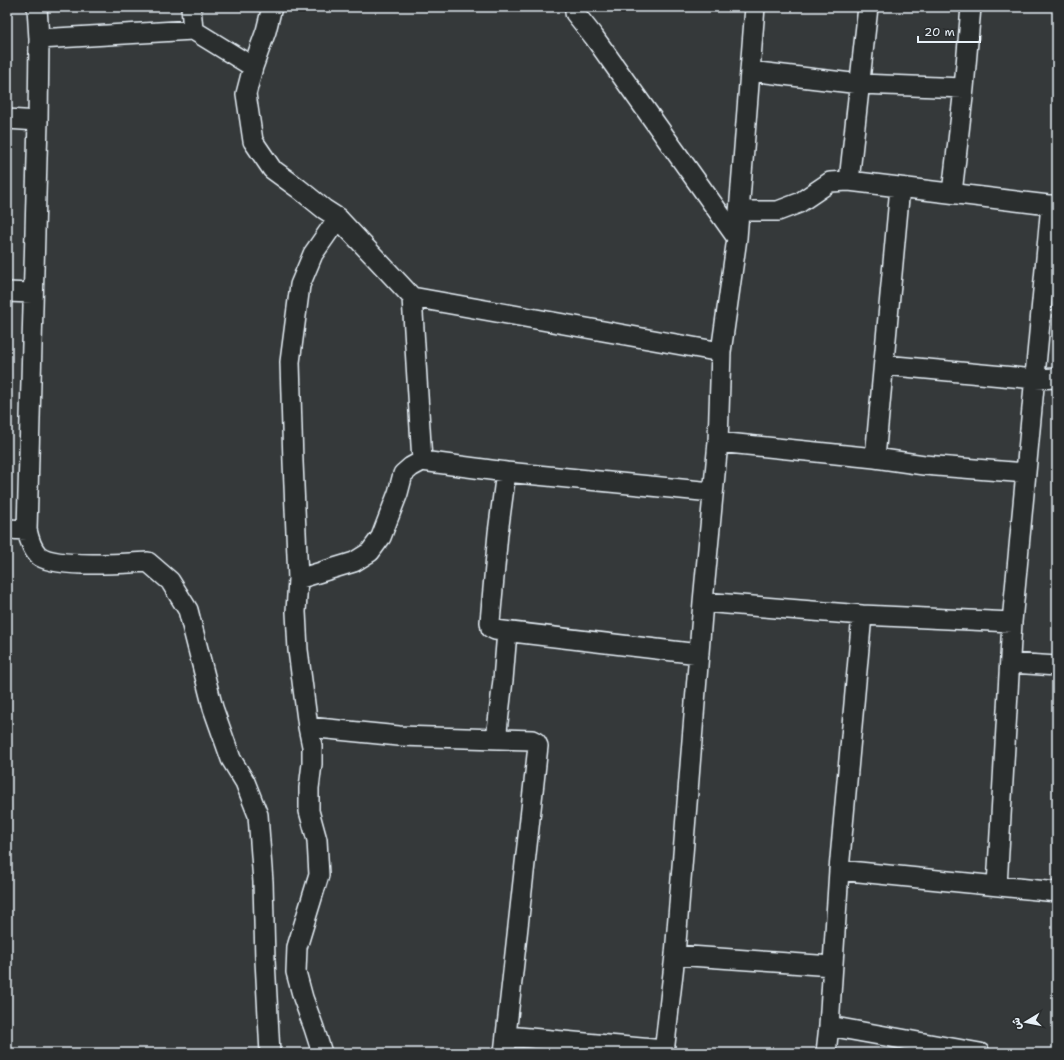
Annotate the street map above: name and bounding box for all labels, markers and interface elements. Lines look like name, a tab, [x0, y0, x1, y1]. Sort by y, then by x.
scale bar	[918, 18, 980, 44]
text: 20 m	[924, 24, 955, 40]
north arrow	[1006, 1002, 1046, 1042]
text: ش	[1008, 1016, 1025, 1031]

